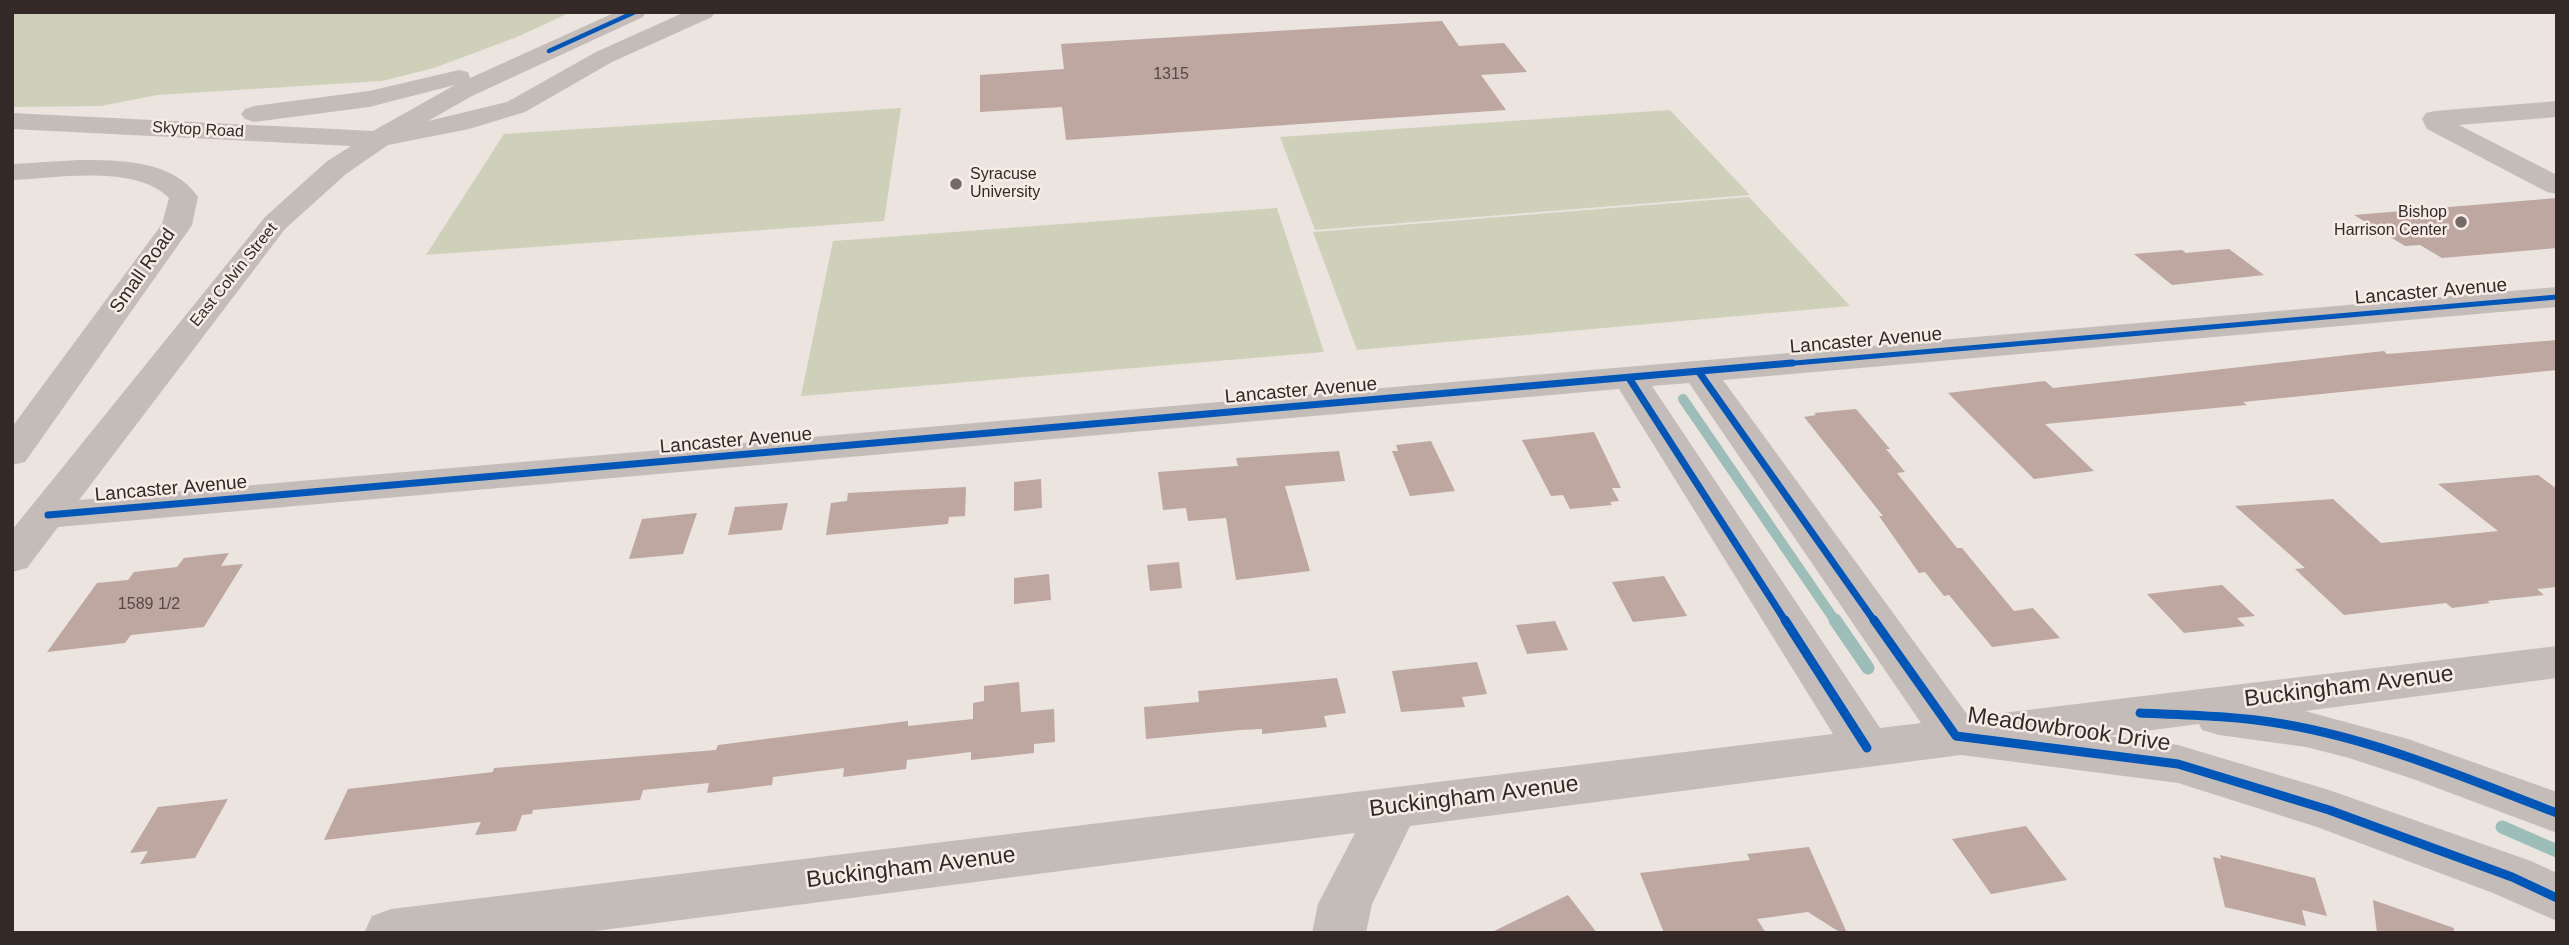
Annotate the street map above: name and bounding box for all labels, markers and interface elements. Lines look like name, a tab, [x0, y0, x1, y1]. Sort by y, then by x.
house number: 1315	[1153, 65, 1189, 85]
street label: Skytop Road	[152, 118, 244, 142]
place label: Syracuse University	[970, 165, 1040, 203]
marker: Syracuse University	[948, 176, 964, 192]
place label: Bishop Harrison Center	[2334, 203, 2447, 241]
marker: Bishop Harrison Center	[2453, 214, 2469, 230]
street label: East Colvin Street	[186, 219, 282, 331]
street label: Small Road	[105, 224, 181, 318]
street label: Lancaster Avenue	[2354, 274, 2508, 310]
street label: Lancaster Avenue	[1789, 323, 1943, 359]
street label: Lancaster Avenue	[1224, 373, 1378, 409]
street label: Lancaster Avenue	[659, 423, 813, 459]
street label: Lancaster Avenue	[94, 471, 248, 507]
house number: 1589 1/2	[118, 595, 180, 615]
street label: Buckingham Avenue	[2243, 660, 2455, 714]
street label: Meadowbrook Drive	[1966, 702, 2172, 758]
street label: Buckingham Avenue	[1368, 770, 1580, 824]
street label: Buckingham Avenue	[805, 841, 1017, 895]

